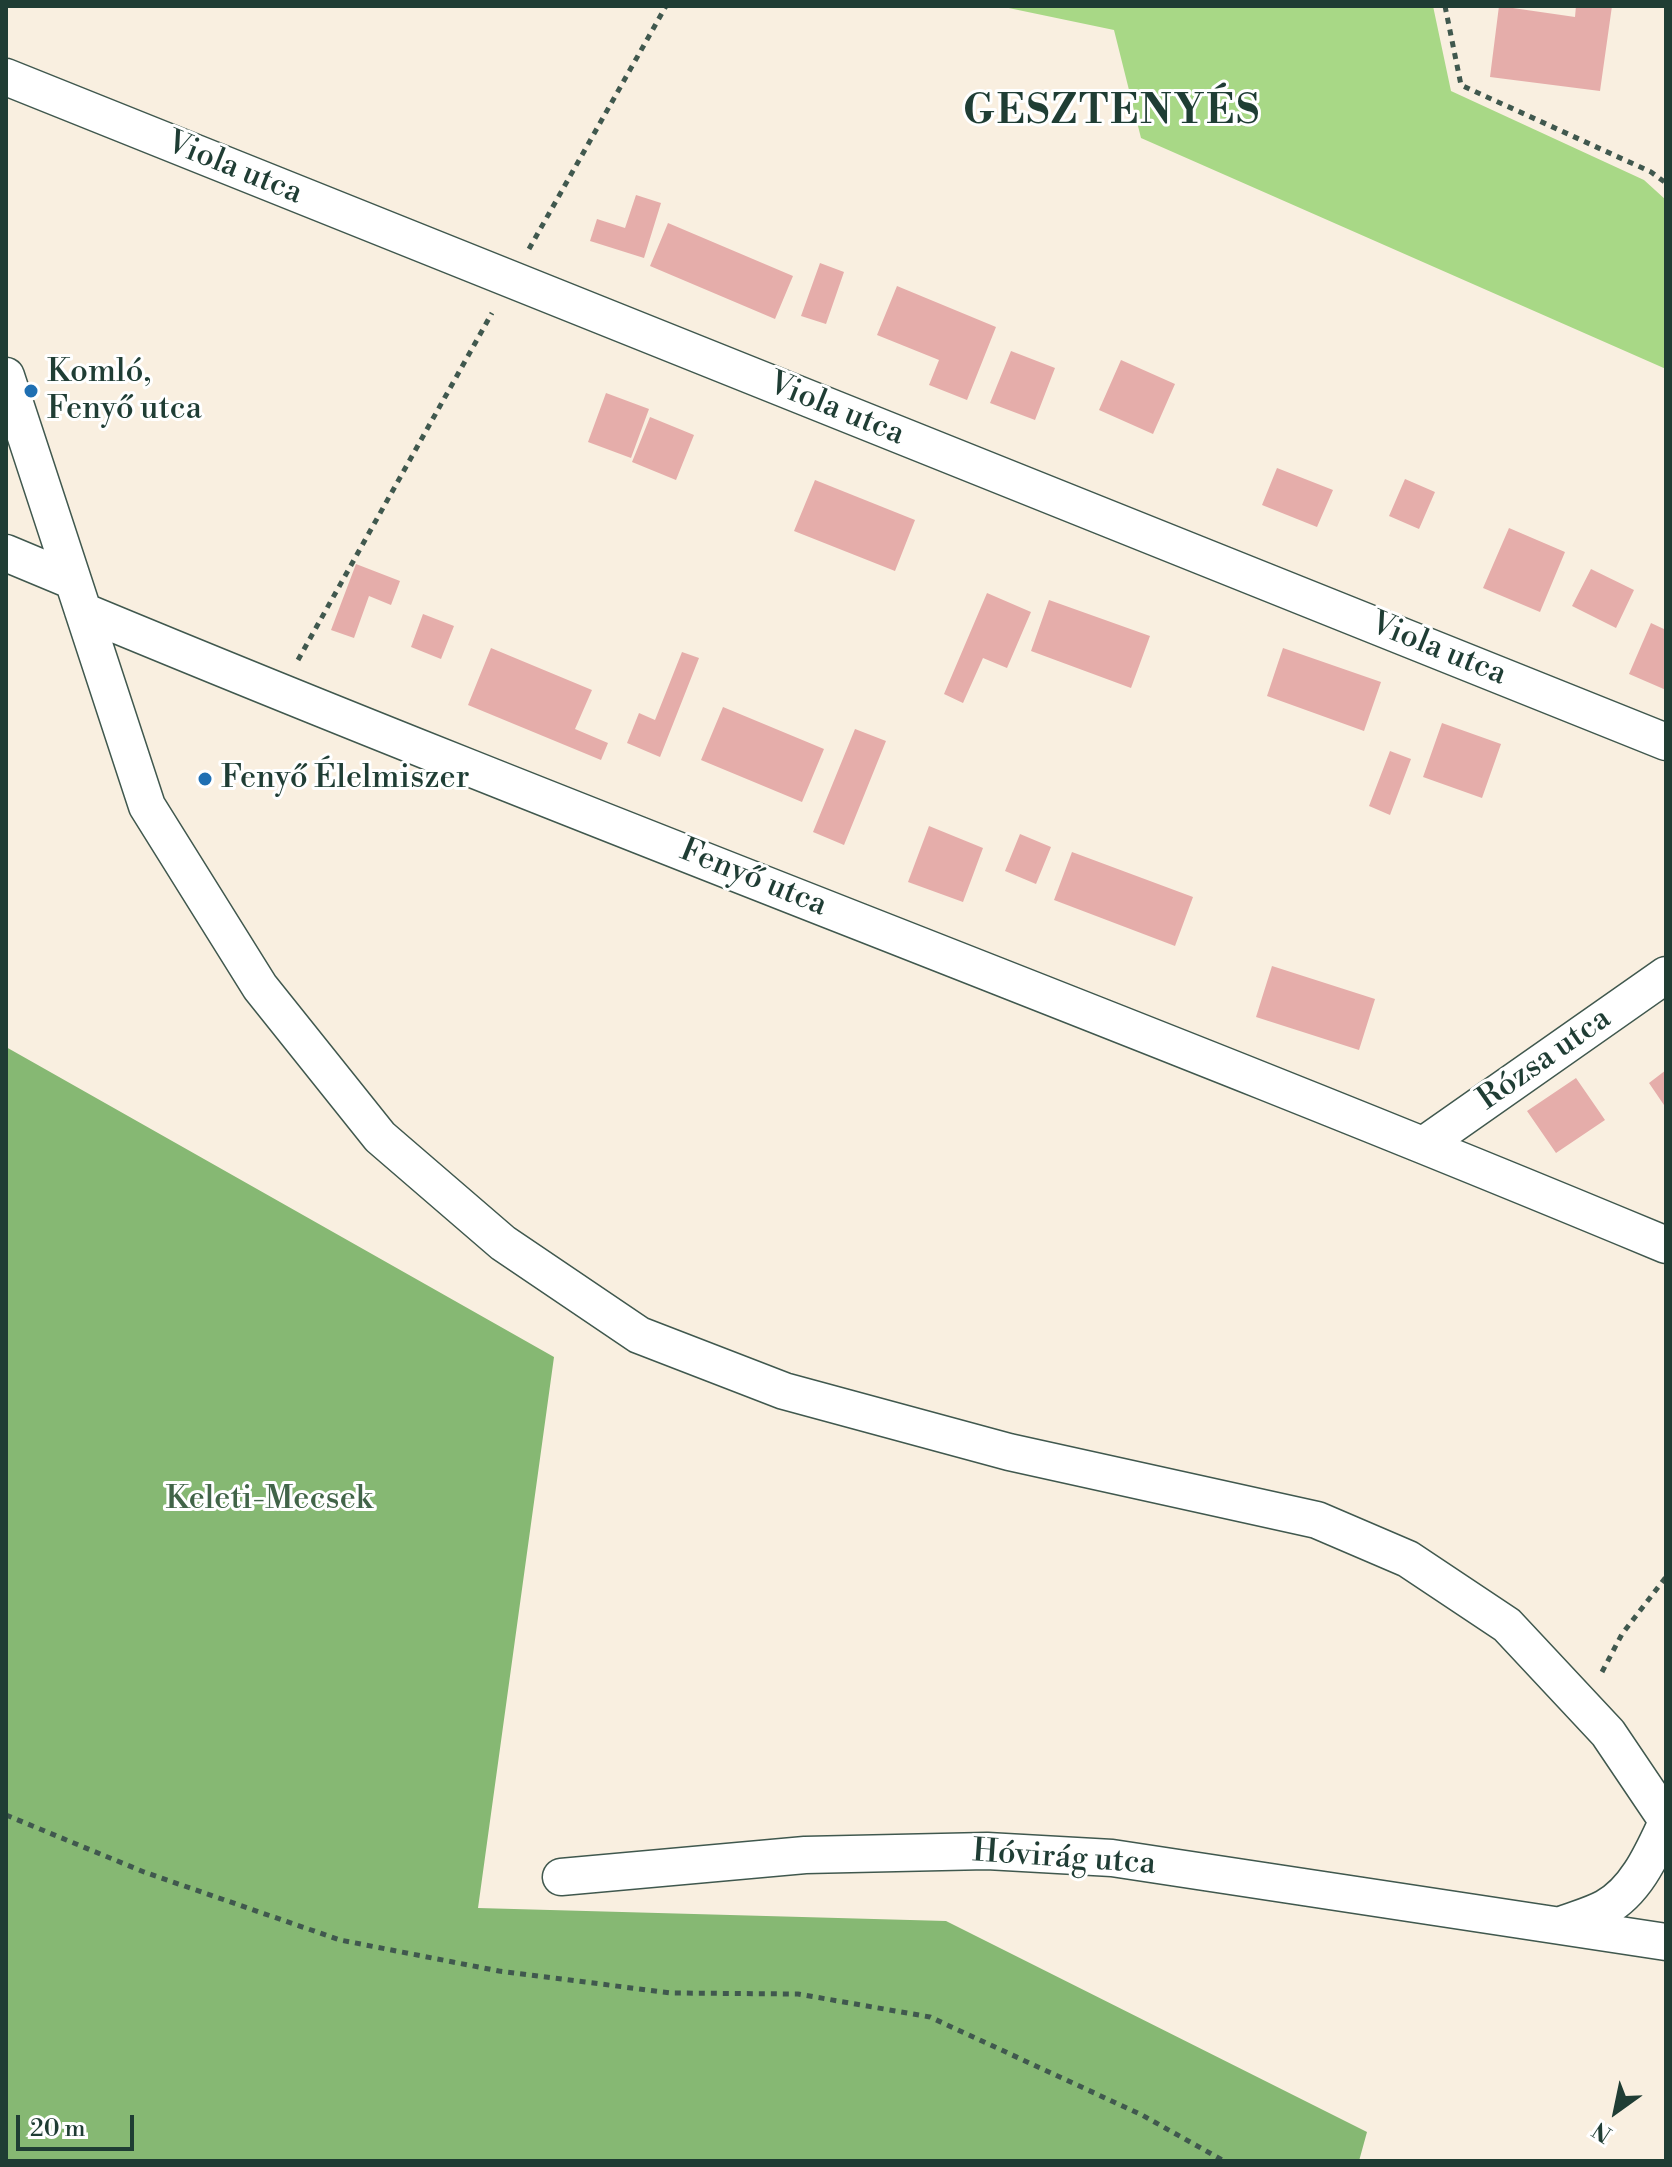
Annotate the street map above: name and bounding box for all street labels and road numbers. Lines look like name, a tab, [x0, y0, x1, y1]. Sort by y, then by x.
street label: Viola utca	[160, 124, 308, 214]
street label: Viola utca	[762, 365, 910, 455]
street label: Viola utca	[1364, 605, 1512, 695]
street label: Fenyő utca	[674, 832, 832, 926]
street label: Rózsa utca	[1471, 1000, 1619, 1120]
street label: Hóvirág utca	[971, 1833, 1157, 1885]

